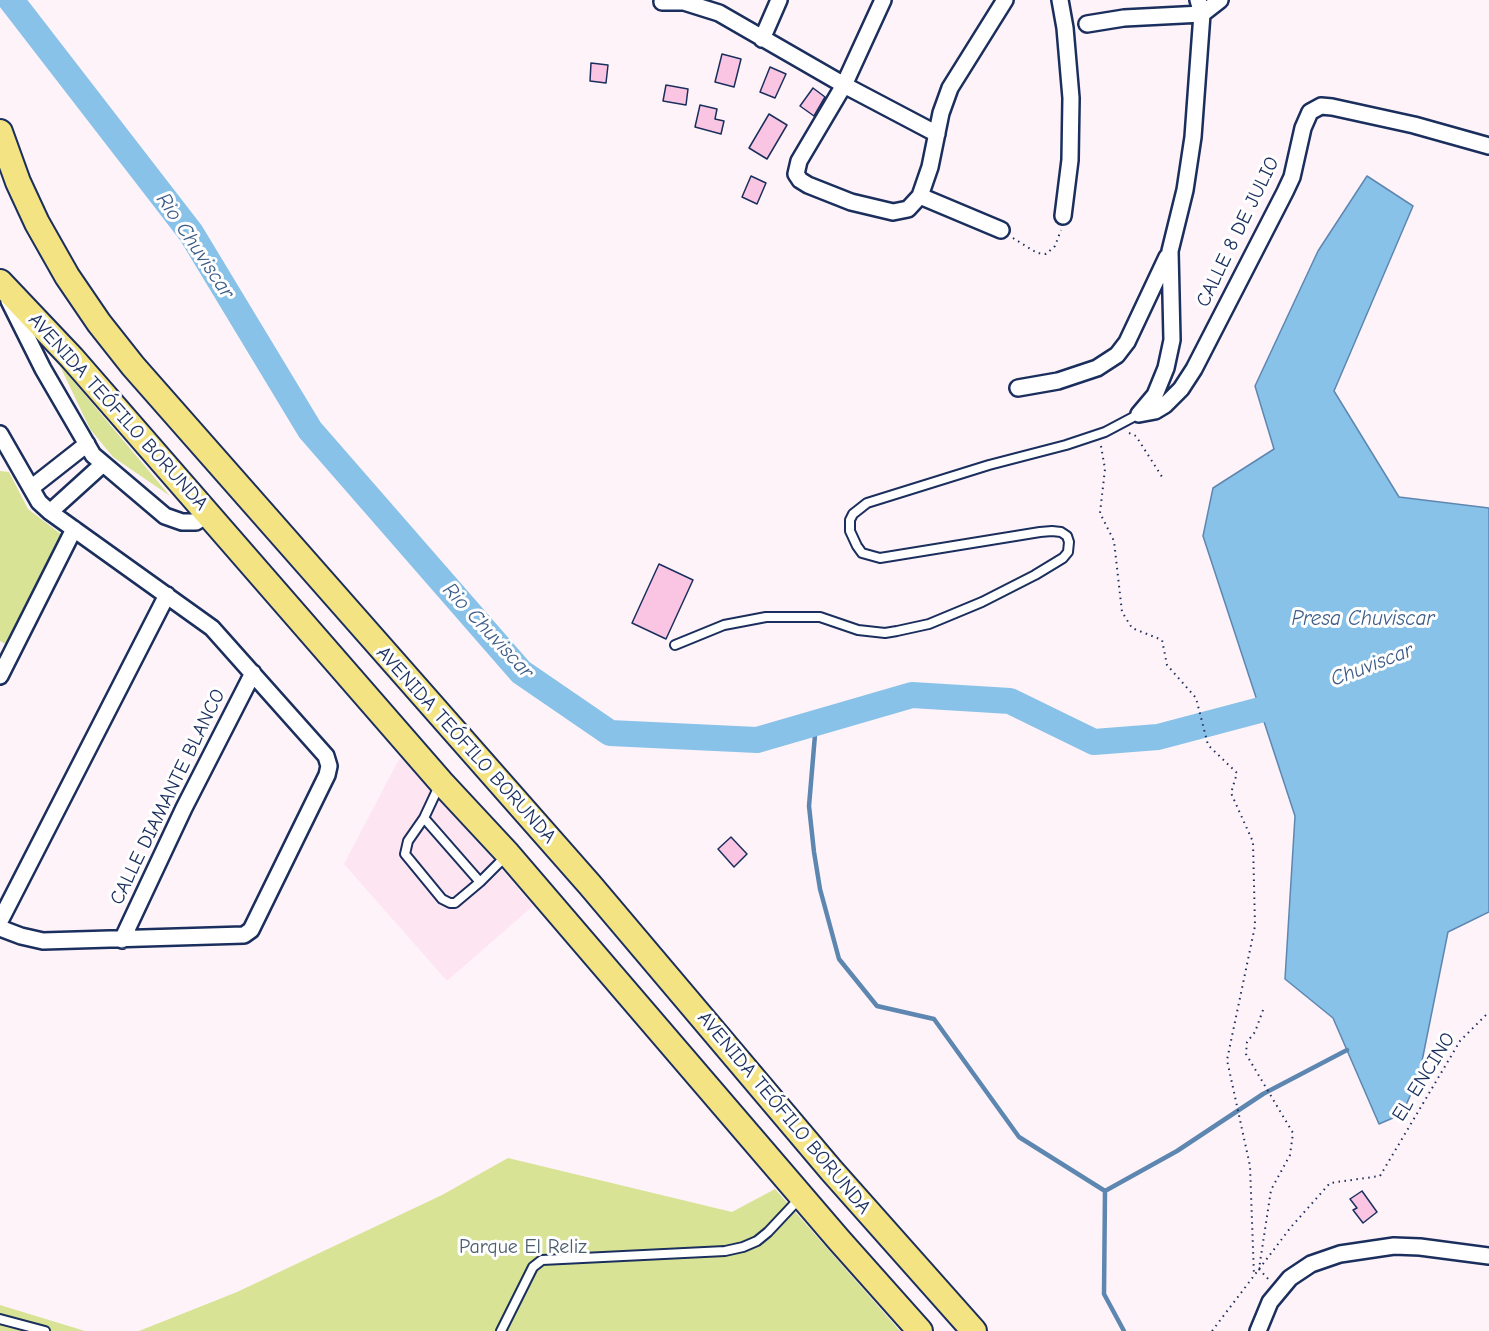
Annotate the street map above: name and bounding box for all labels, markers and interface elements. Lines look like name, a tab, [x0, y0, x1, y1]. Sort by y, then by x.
street label: CALLE 8 DE JULIO	[1191, 153, 1285, 311]
water label: Rio Chuviscar	[150, 188, 240, 304]
street label: AVENIDA TEÓFILO BORUNDA	[23, 308, 213, 516]
water label: Rio Chuviscar	[437, 578, 539, 684]
water label: Presa Chuviscar	[1291, 606, 1435, 632]
water label: Chuviscar	[1327, 638, 1417, 692]
street label: AVENIDA TEÓFILO BORUNDA	[371, 641, 561, 849]
street label: CALLE DIAMANTE BLANCO	[105, 685, 231, 909]
street label: AVENIDA TEÓFILO BORUNDA	[692, 1007, 876, 1219]
street label: EL ENCINO	[1387, 1028, 1461, 1126]
park label: Parque El Reliz	[459, 1235, 587, 1259]

